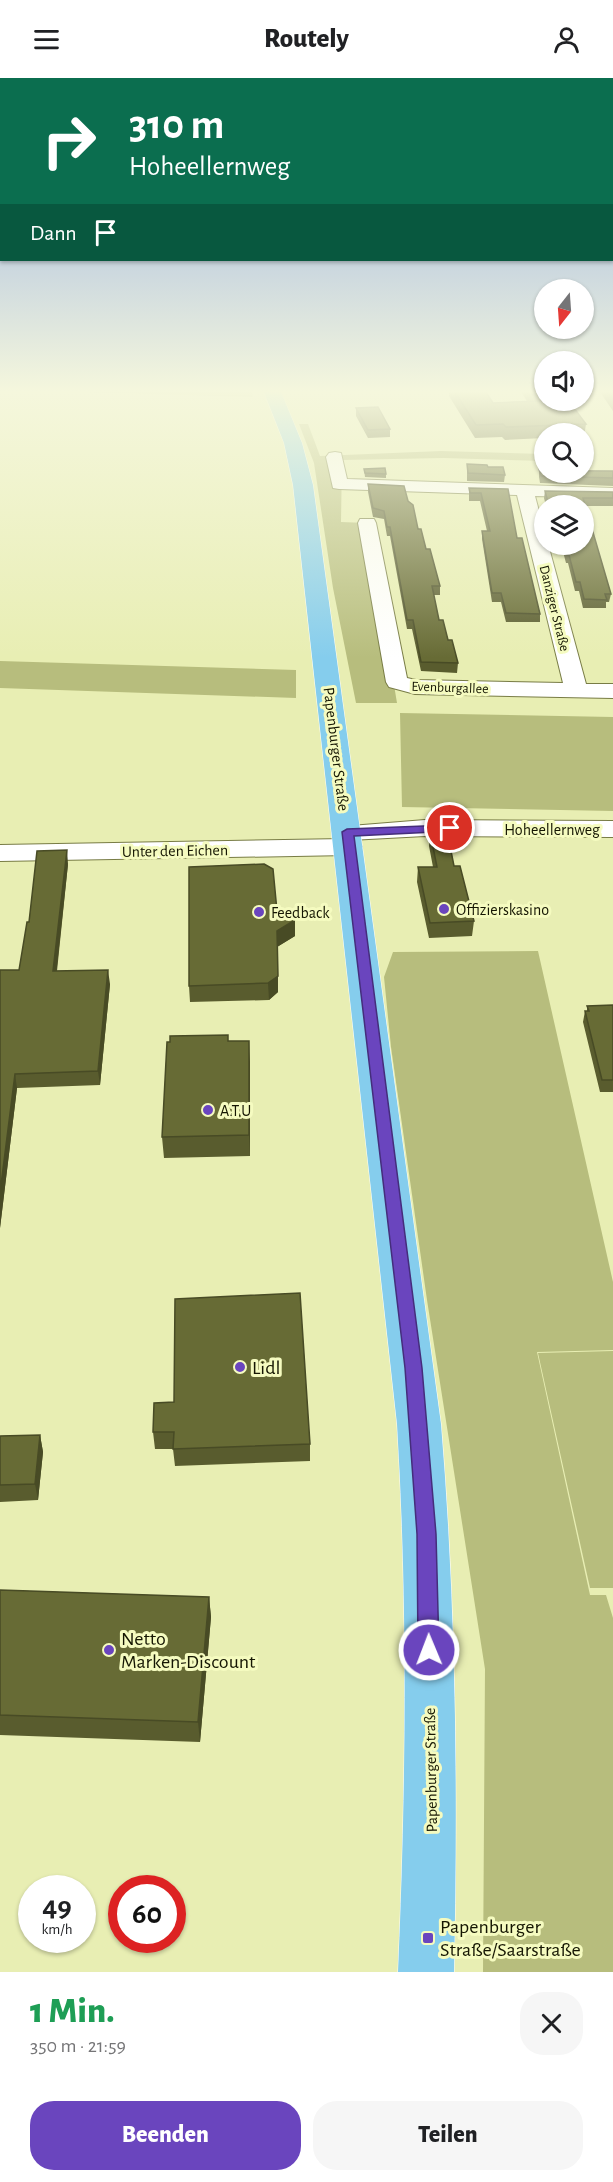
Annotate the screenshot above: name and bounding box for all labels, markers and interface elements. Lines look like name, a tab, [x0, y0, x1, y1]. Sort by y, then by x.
icon: menu	[30, 23, 63, 56]
icon: person	[550, 23, 583, 56]
text: Routely	[264, 25, 349, 52]
icon: right	[30, 102, 108, 180]
text: 310 m	[129, 104, 224, 146]
text: Hoheellernweg	[129, 153, 290, 180]
icon: arrive	[89, 216, 122, 249]
text: Dann	[30, 222, 77, 244]
north arrow	[534, 279, 594, 339]
map controls	[534, 279, 594, 555]
button: sound	[534, 351, 594, 411]
button: search	[534, 423, 594, 483]
button: layers	[534, 495, 594, 555]
street label: Danziger Straße	[537, 564, 571, 653]
street label: Evenburgallee	[411, 680, 489, 696]
street label: Papenburger Straße	[320, 686, 352, 812]
pin	[424, 802, 475, 853]
icon: arrive	[433, 811, 466, 844]
street label: Hoheellernweg	[504, 822, 600, 838]
street label: Unter den Eichen	[122, 842, 228, 860]
marker: Offizierskasino	[437, 902, 451, 916]
place label: Offizierskasino	[456, 902, 549, 918]
marker: Feedback	[252, 905, 266, 919]
place label: Feedback	[271, 905, 330, 921]
marker: A.T.U	[201, 1103, 215, 1117]
place label: A.T.U	[220, 1103, 251, 1119]
place label: Lidl	[252, 1358, 280, 1378]
marker: Lidl	[233, 1360, 247, 1374]
position arrow	[397, 1618, 461, 1682]
place label: Netto Marken-Discount	[121, 1629, 256, 1672]
marker: Netto Marken-Discount	[102, 1643, 116, 1657]
street label: Papenburger Straße	[422, 1707, 440, 1832]
speed limit sign: 60	[108, 1875, 186, 1953]
text: 49	[42, 1892, 72, 1922]
place label: Papenburger Straße/Saarstraße	[440, 1917, 581, 1960]
text: km/h	[42, 1922, 72, 1937]
marker: Papenburger Straße/Saarstraße	[421, 1931, 435, 1945]
button: close	[520, 1992, 583, 2055]
text: 1 Min.	[30, 1993, 115, 2029]
text: 350 m · 21:59	[30, 2036, 126, 2056]
button: Beenden	[30, 2101, 301, 2170]
button: Teilen	[313, 2101, 583, 2170]

